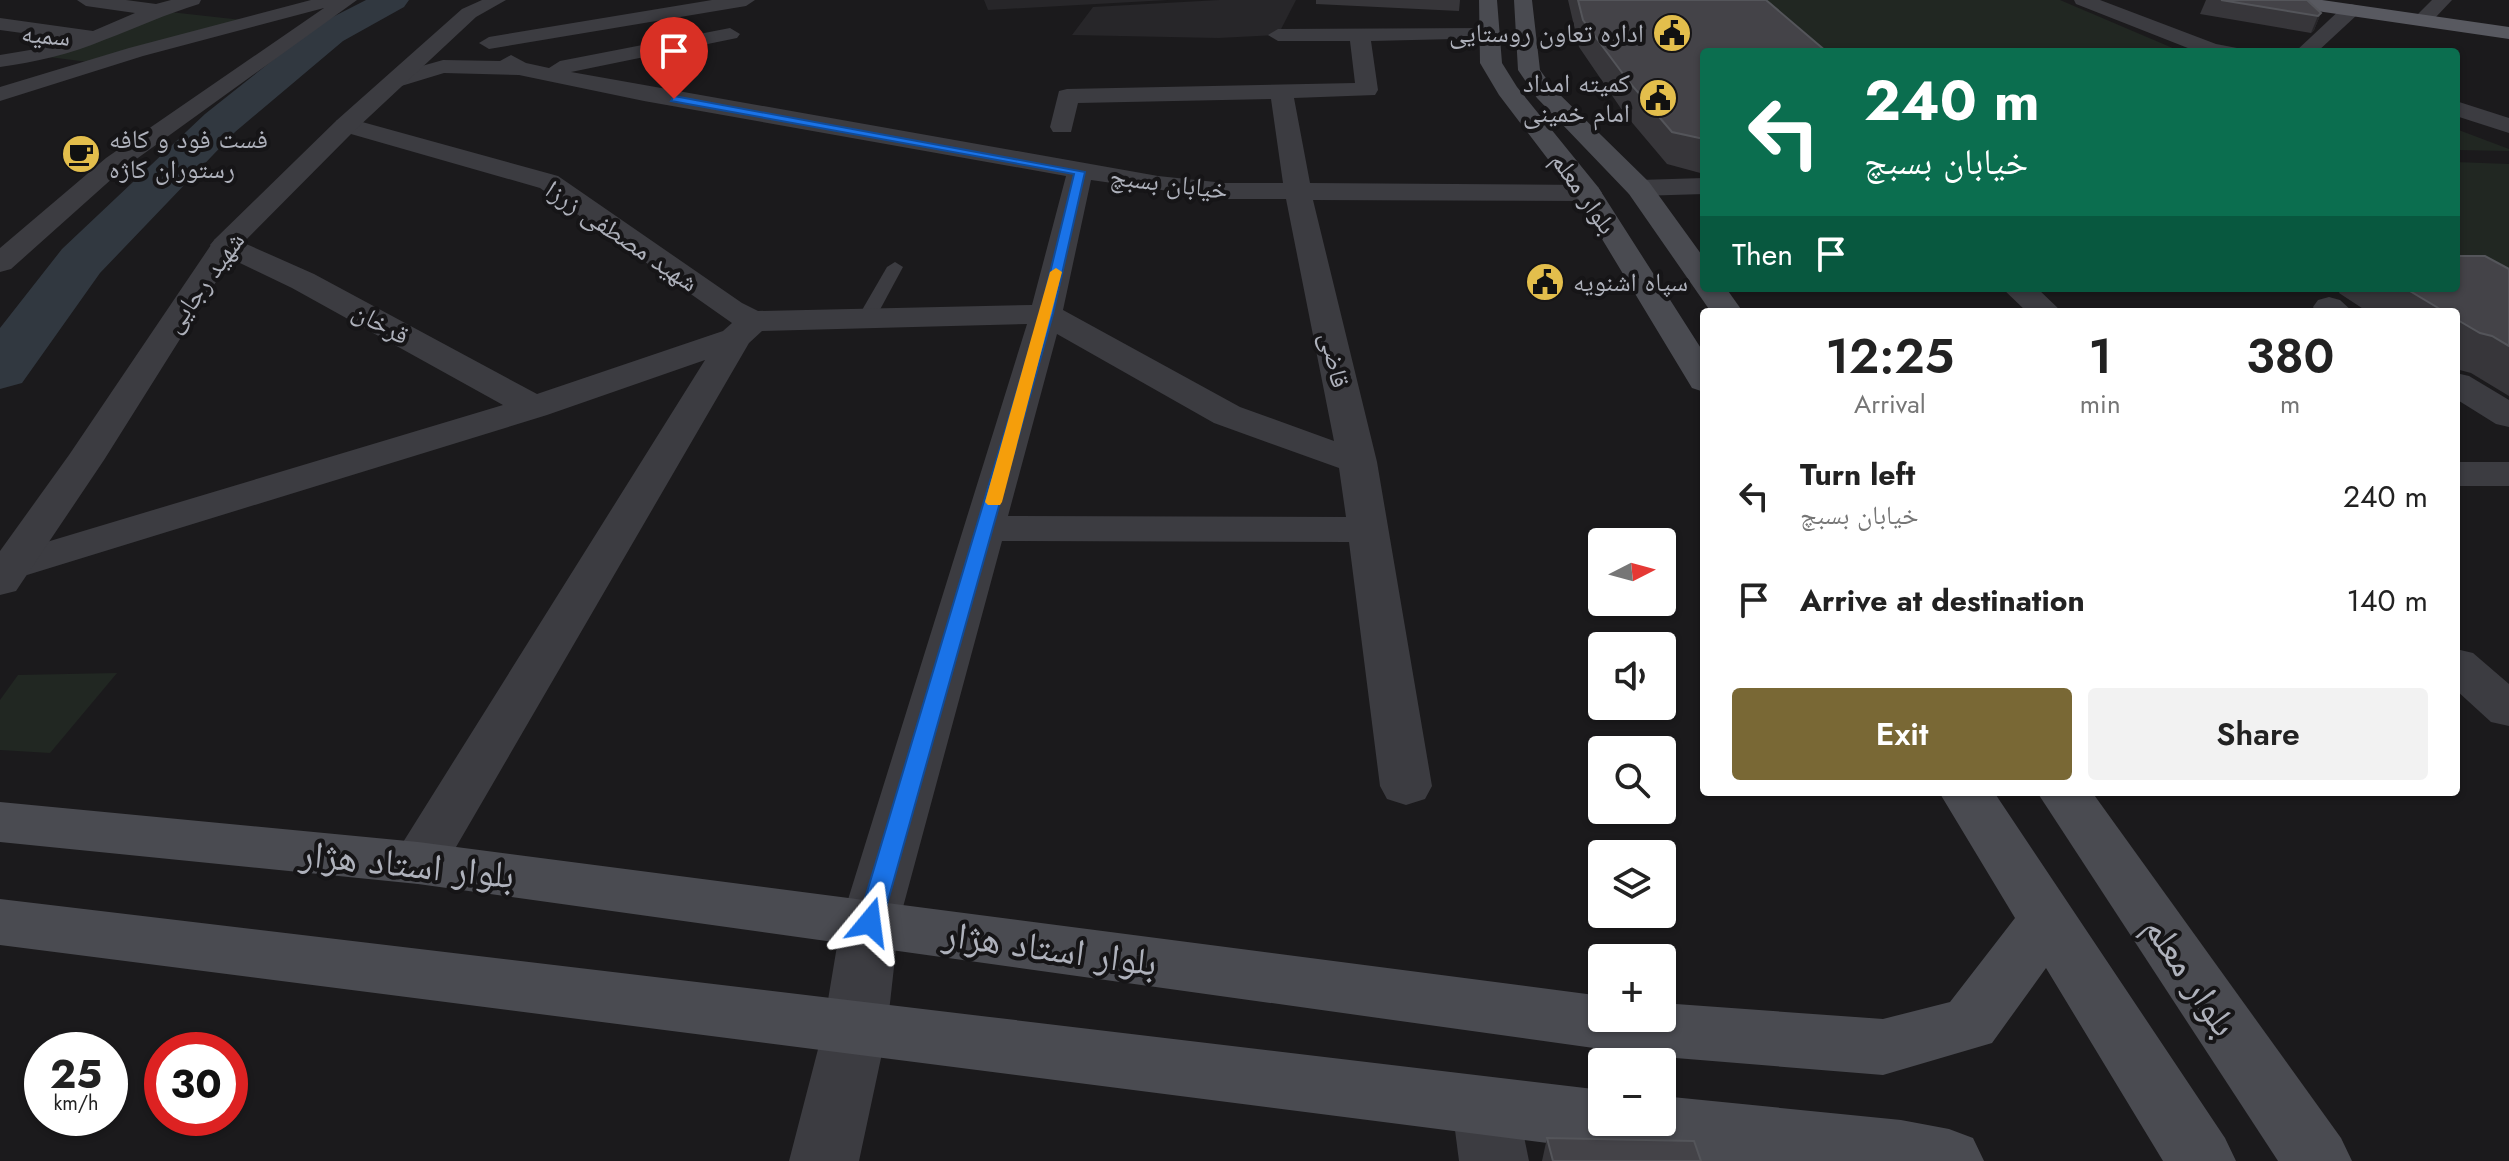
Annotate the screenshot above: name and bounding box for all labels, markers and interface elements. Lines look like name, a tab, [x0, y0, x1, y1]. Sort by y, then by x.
public building icon: اداره تعاون روستایی	[1651, 12, 1693, 54]
street label: سمیه	[20, 14, 72, 56]
place label: اداره تعاون روستایی	[1449, 14, 1644, 52]
pin	[640, 17, 708, 99]
icon: arrive	[652, 29, 696, 73]
text: 240 m	[1864, 60, 2040, 141]
place label: کمیته امداد امام خمینی	[1523, 64, 1630, 132]
public building icon: کمیته امداد امام خمینی	[1637, 77, 1679, 119]
icon: left	[1732, 80, 1836, 184]
place label: فست فود و کافه رستوران کاژه	[109, 120, 268, 188]
cafe icon: فست فود و کافه رستوران کاژه	[60, 133, 102, 175]
text: خیابان بسبچ	[1864, 135, 2028, 187]
street label: بلوار معلم	[1542, 144, 1626, 242]
street label: خیابان بسبچ	[1108, 157, 1230, 209]
street label: شهید مصطفی زرزا	[538, 171, 706, 301]
street label: شهید رجایی	[154, 224, 254, 340]
icon: arrive	[1809, 232, 1853, 276]
text: Then	[1732, 233, 1793, 276]
public building icon: سپاه اشنویه	[1524, 261, 1566, 303]
place label: سپاه اشنویه	[1573, 263, 1688, 301]
street label: قرخان	[346, 292, 416, 354]
text: 12:25	[1826, 322, 1954, 391]
text: 1	[2088, 322, 2112, 391]
text: 380	[2246, 322, 2334, 391]
street label: قاضی	[1310, 329, 1360, 391]
text: Arrival	[1854, 385, 1926, 423]
text: min	[2080, 385, 2121, 423]
text: m	[2280, 385, 2300, 423]
text: Turn left	[1800, 453, 1915, 496]
icon: left	[1732, 474, 1776, 518]
text: 240 m	[2343, 475, 2428, 518]
text: خیابان بسبچ	[1800, 496, 1919, 534]
north arrow	[1588, 528, 1676, 616]
map controls	[1588, 528, 1676, 1136]
icon: arrive	[1732, 578, 1776, 622]
text: Arrive at destination	[1800, 579, 2085, 622]
text: 140 m	[2347, 579, 2428, 622]
button: sound	[1588, 632, 1676, 720]
button: Exit	[1732, 688, 2072, 780]
button: Share	[2088, 688, 2428, 780]
button: search	[1588, 736, 1676, 824]
street label: بلوار استاد هژار	[296, 825, 517, 902]
button: layers	[1588, 840, 1676, 928]
position arrow	[828, 880, 912, 964]
street label: بلوار معلم	[2131, 904, 2252, 1047]
street label: بلوار استاد هژار	[939, 905, 1161, 990]
button: +	[1588, 944, 1676, 1032]
speed limit sign: 30	[144, 1032, 248, 1136]
text: 25	[50, 1045, 102, 1103]
button: −	[1588, 1048, 1676, 1136]
text: km/h	[53, 1089, 99, 1118]

